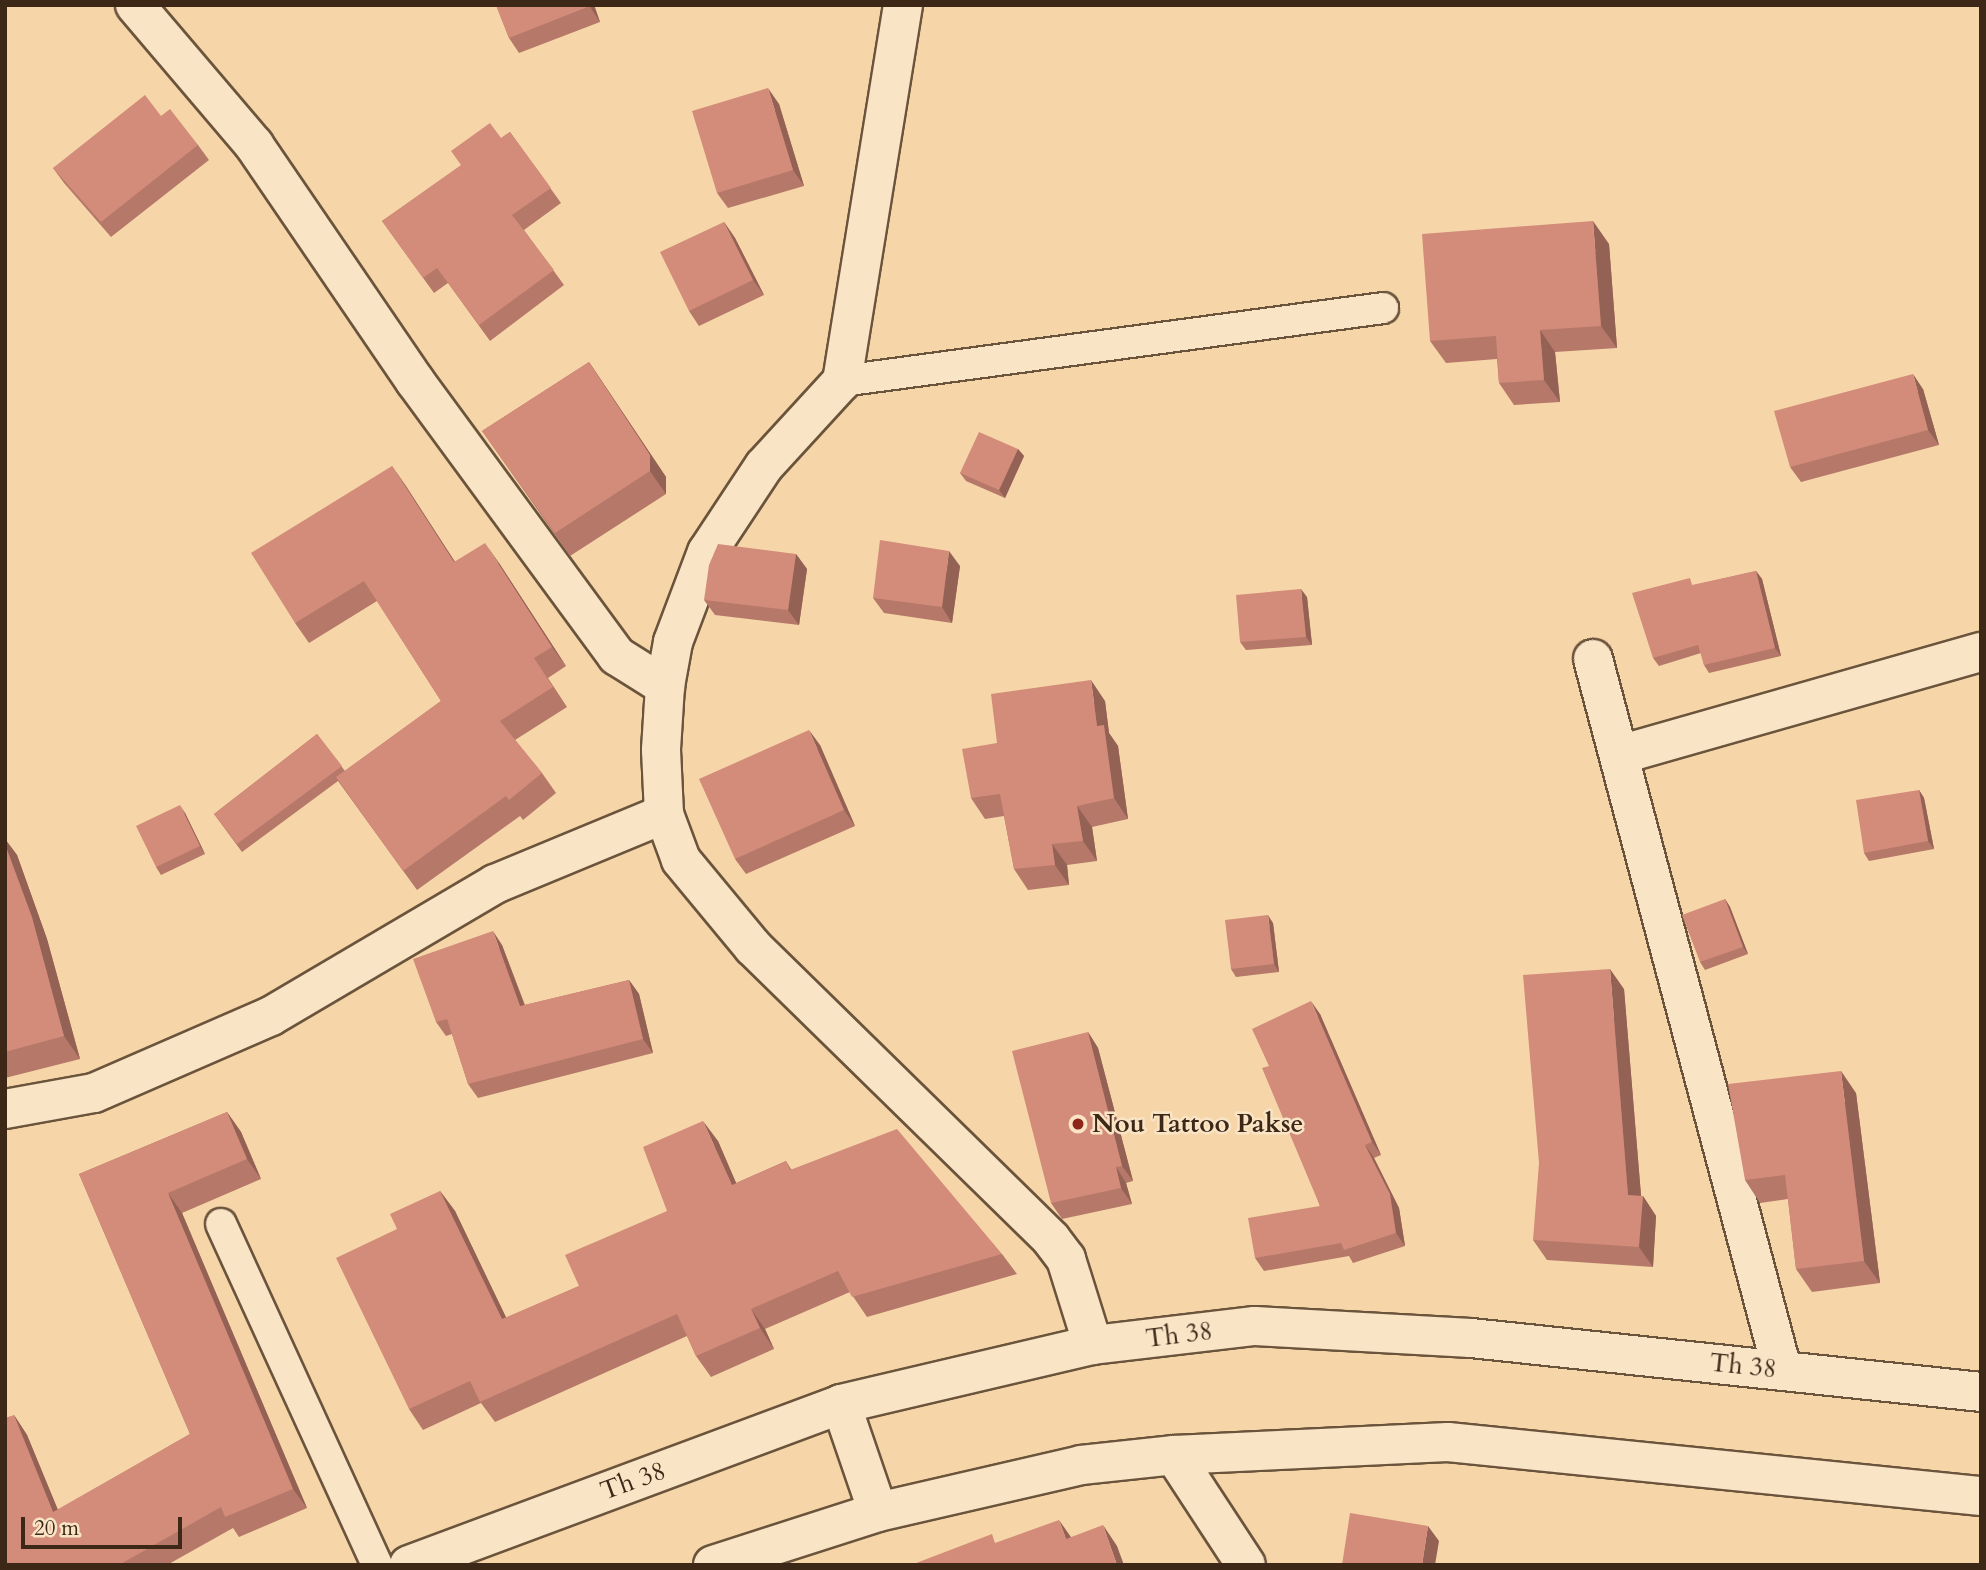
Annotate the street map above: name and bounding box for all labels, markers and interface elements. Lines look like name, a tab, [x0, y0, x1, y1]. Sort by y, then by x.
place label: Nou Tattoo Pakse	[1092, 1108, 1303, 1140]
marker: Nou Tattoo Pakse	[1070, 1116, 1086, 1132]
street label: Th 38	[1144, 1315, 1214, 1355]
street label: Th 38	[1708, 1347, 1778, 1385]
street label: Th 38	[596, 1455, 670, 1507]
scale bar	[24, 1504, 186, 1548]
text: 20 m	[34, 1514, 79, 1543]

